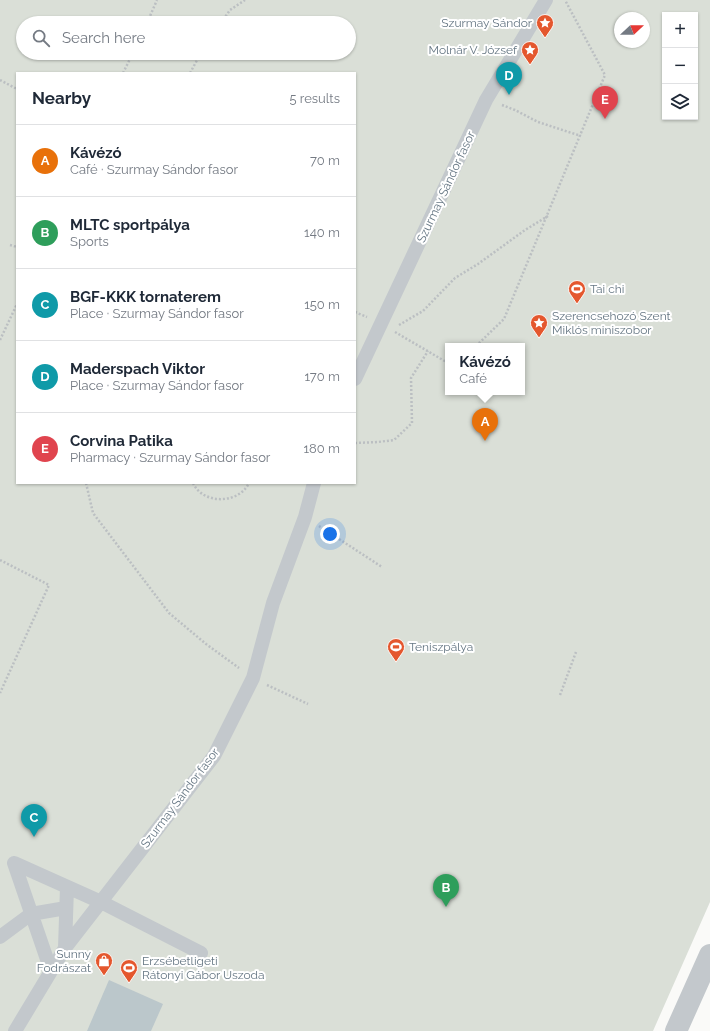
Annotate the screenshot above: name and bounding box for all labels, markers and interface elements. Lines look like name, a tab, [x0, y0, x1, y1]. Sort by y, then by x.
north arrow	[614, 12, 650, 48]
map controls	[662, 12, 698, 120]
button: +	[662, 12, 698, 48]
place icon: Szurmay Sándor	[535, 13, 555, 38]
search box	[16, 16, 356, 60]
place label: Szurmay Sándor	[441, 16, 533, 30]
icon: search	[30, 27, 52, 49]
text: Search here	[62, 29, 145, 47]
place icon: Molnár V. József	[520, 40, 540, 65]
place label: Molnár V. József	[428, 43, 518, 57]
button: −	[662, 48, 698, 84]
pin: D	[496, 62, 522, 95]
button: layers	[662, 84, 698, 120]
pin: E	[592, 86, 618, 119]
text: Nearby	[32, 88, 91, 108]
text: 5 results	[289, 91, 340, 106]
street label: Szurmay Sándor fasor	[414, 128, 478, 245]
text: Kávézó	[70, 144, 122, 162]
text: A	[41, 153, 49, 168]
text: 70 m	[310, 153, 340, 168]
text: Café · Szurmay Sándor fasor	[70, 162, 238, 177]
text: MLTC sportpálya	[70, 216, 190, 234]
text: B	[41, 225, 49, 240]
text: 140 m	[304, 225, 340, 240]
text: Sports	[70, 234, 109, 249]
sports icon: Tai chi	[567, 279, 587, 304]
place label: Tai chi	[590, 282, 624, 296]
text: BGF-KKK tornaterem	[70, 288, 221, 306]
text: C	[41, 297, 49, 312]
text: 150 m	[304, 297, 340, 312]
text: Place · Szurmay Sándor fasor	[70, 306, 244, 321]
place label: Szerencsehozó Szent Miklós miniszobor	[552, 309, 671, 337]
place icon: Szerencsehozó Szent Miklós miniszobor	[529, 313, 549, 338]
popup	[445, 343, 525, 395]
text: Kávézó	[459, 353, 511, 371]
text: Maderspach Viktor	[70, 360, 205, 378]
text: D	[40, 369, 50, 384]
text: 170 m	[304, 369, 340, 384]
text: Café	[459, 371, 487, 386]
text: Place · Szurmay Sándor fasor	[70, 378, 244, 393]
pin: A	[472, 408, 498, 441]
text: Corvina Patika	[70, 432, 173, 450]
text: E	[41, 441, 49, 456]
text: 180 m	[304, 441, 340, 456]
text: Pharmacy · Szurmay Sándor fasor	[70, 450, 270, 465]
your location	[320, 524, 340, 544]
sports icon: Teniszpálya	[386, 637, 406, 662]
place label: Teniszpálya	[409, 640, 473, 654]
street label: Szurmay Sándor fasor	[138, 745, 223, 851]
pin: C	[21, 804, 47, 837]
pin: B	[433, 874, 459, 907]
place label: Sunny Fodrászat	[37, 947, 91, 975]
shop icon: Sunny Fodrászat	[94, 951, 114, 976]
place label: Erzsébetligeti Rátonyi Gábor Uszoda	[142, 954, 265, 982]
sports icon: Erzsébetligeti Rátonyi Gábor Uszoda	[119, 958, 139, 983]

